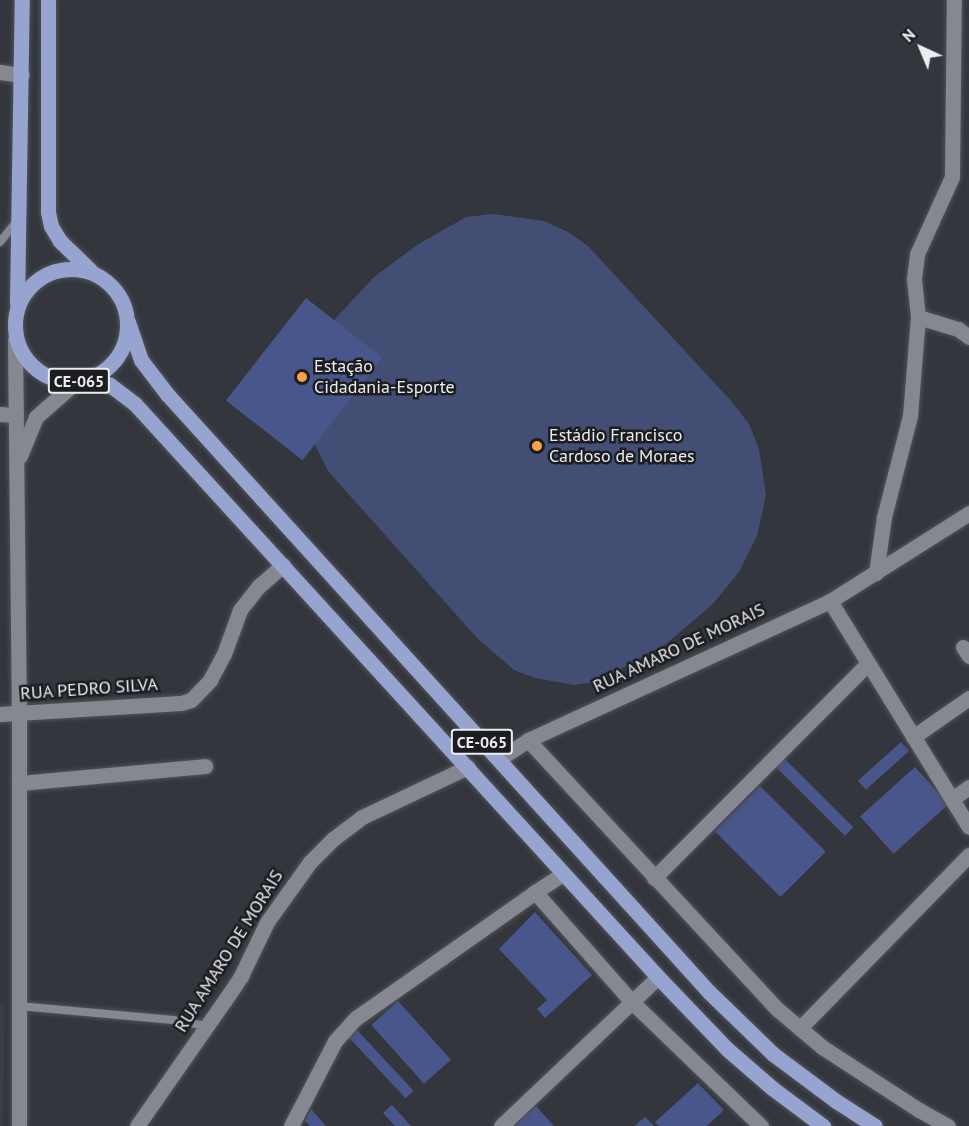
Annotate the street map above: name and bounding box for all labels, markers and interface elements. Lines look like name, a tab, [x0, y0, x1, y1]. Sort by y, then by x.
north arrow	[891, 18, 951, 78]
text: N	[898, 24, 919, 46]
place label: Estação Cidadania-Esporte	[314, 356, 455, 398]
road number: CE-065	[48, 368, 110, 394]
marker: Estação Cidadania-Esporte	[295, 370, 309, 384]
place label: Estádio Francisco Cardoso de Moraes	[549, 425, 695, 468]
marker: Estádio Francisco Cardoso de Moraes	[530, 439, 544, 453]
street label: RUA AMARO DE MORAIS	[589, 598, 769, 698]
street label: RUA PEDRO SILVA	[19, 673, 159, 705]
road number: CE-065	[450, 729, 514, 755]
street label: RUA AMARO DE MORAIS	[170, 865, 288, 1037]

